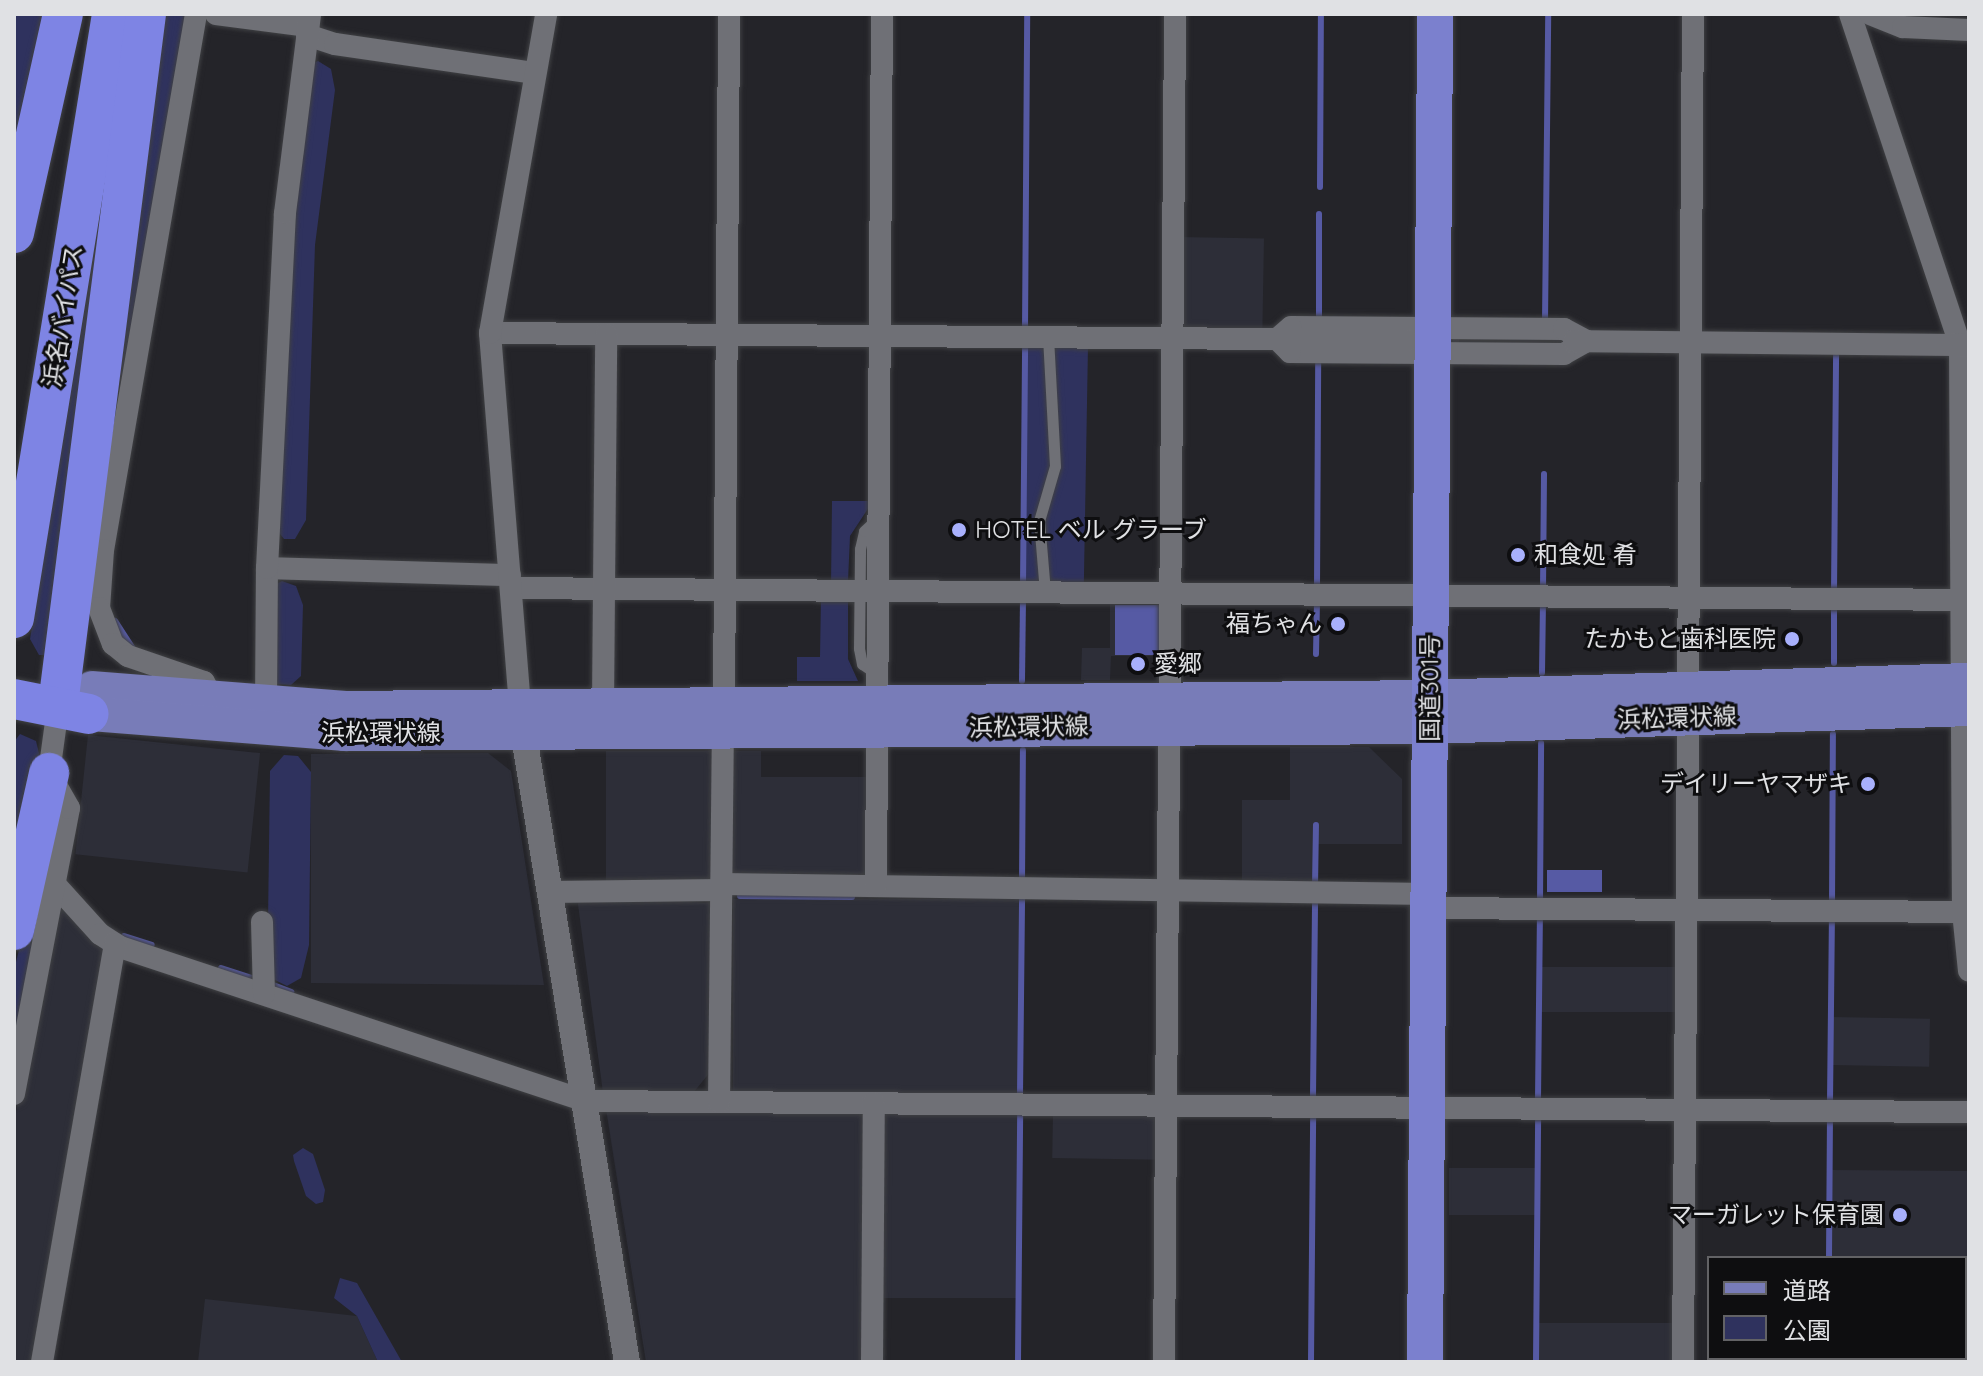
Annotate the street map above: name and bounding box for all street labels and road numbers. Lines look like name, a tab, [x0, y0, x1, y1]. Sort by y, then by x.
street label: 浜名バイパス	[38, 243, 88, 389]
street label: 国道301号	[1416, 634, 1444, 742]
street label: 浜松環状線	[1617, 702, 1737, 734]
street label: 浜松環状線	[969, 712, 1089, 742]
street label: 浜松環状線	[321, 719, 441, 747]

